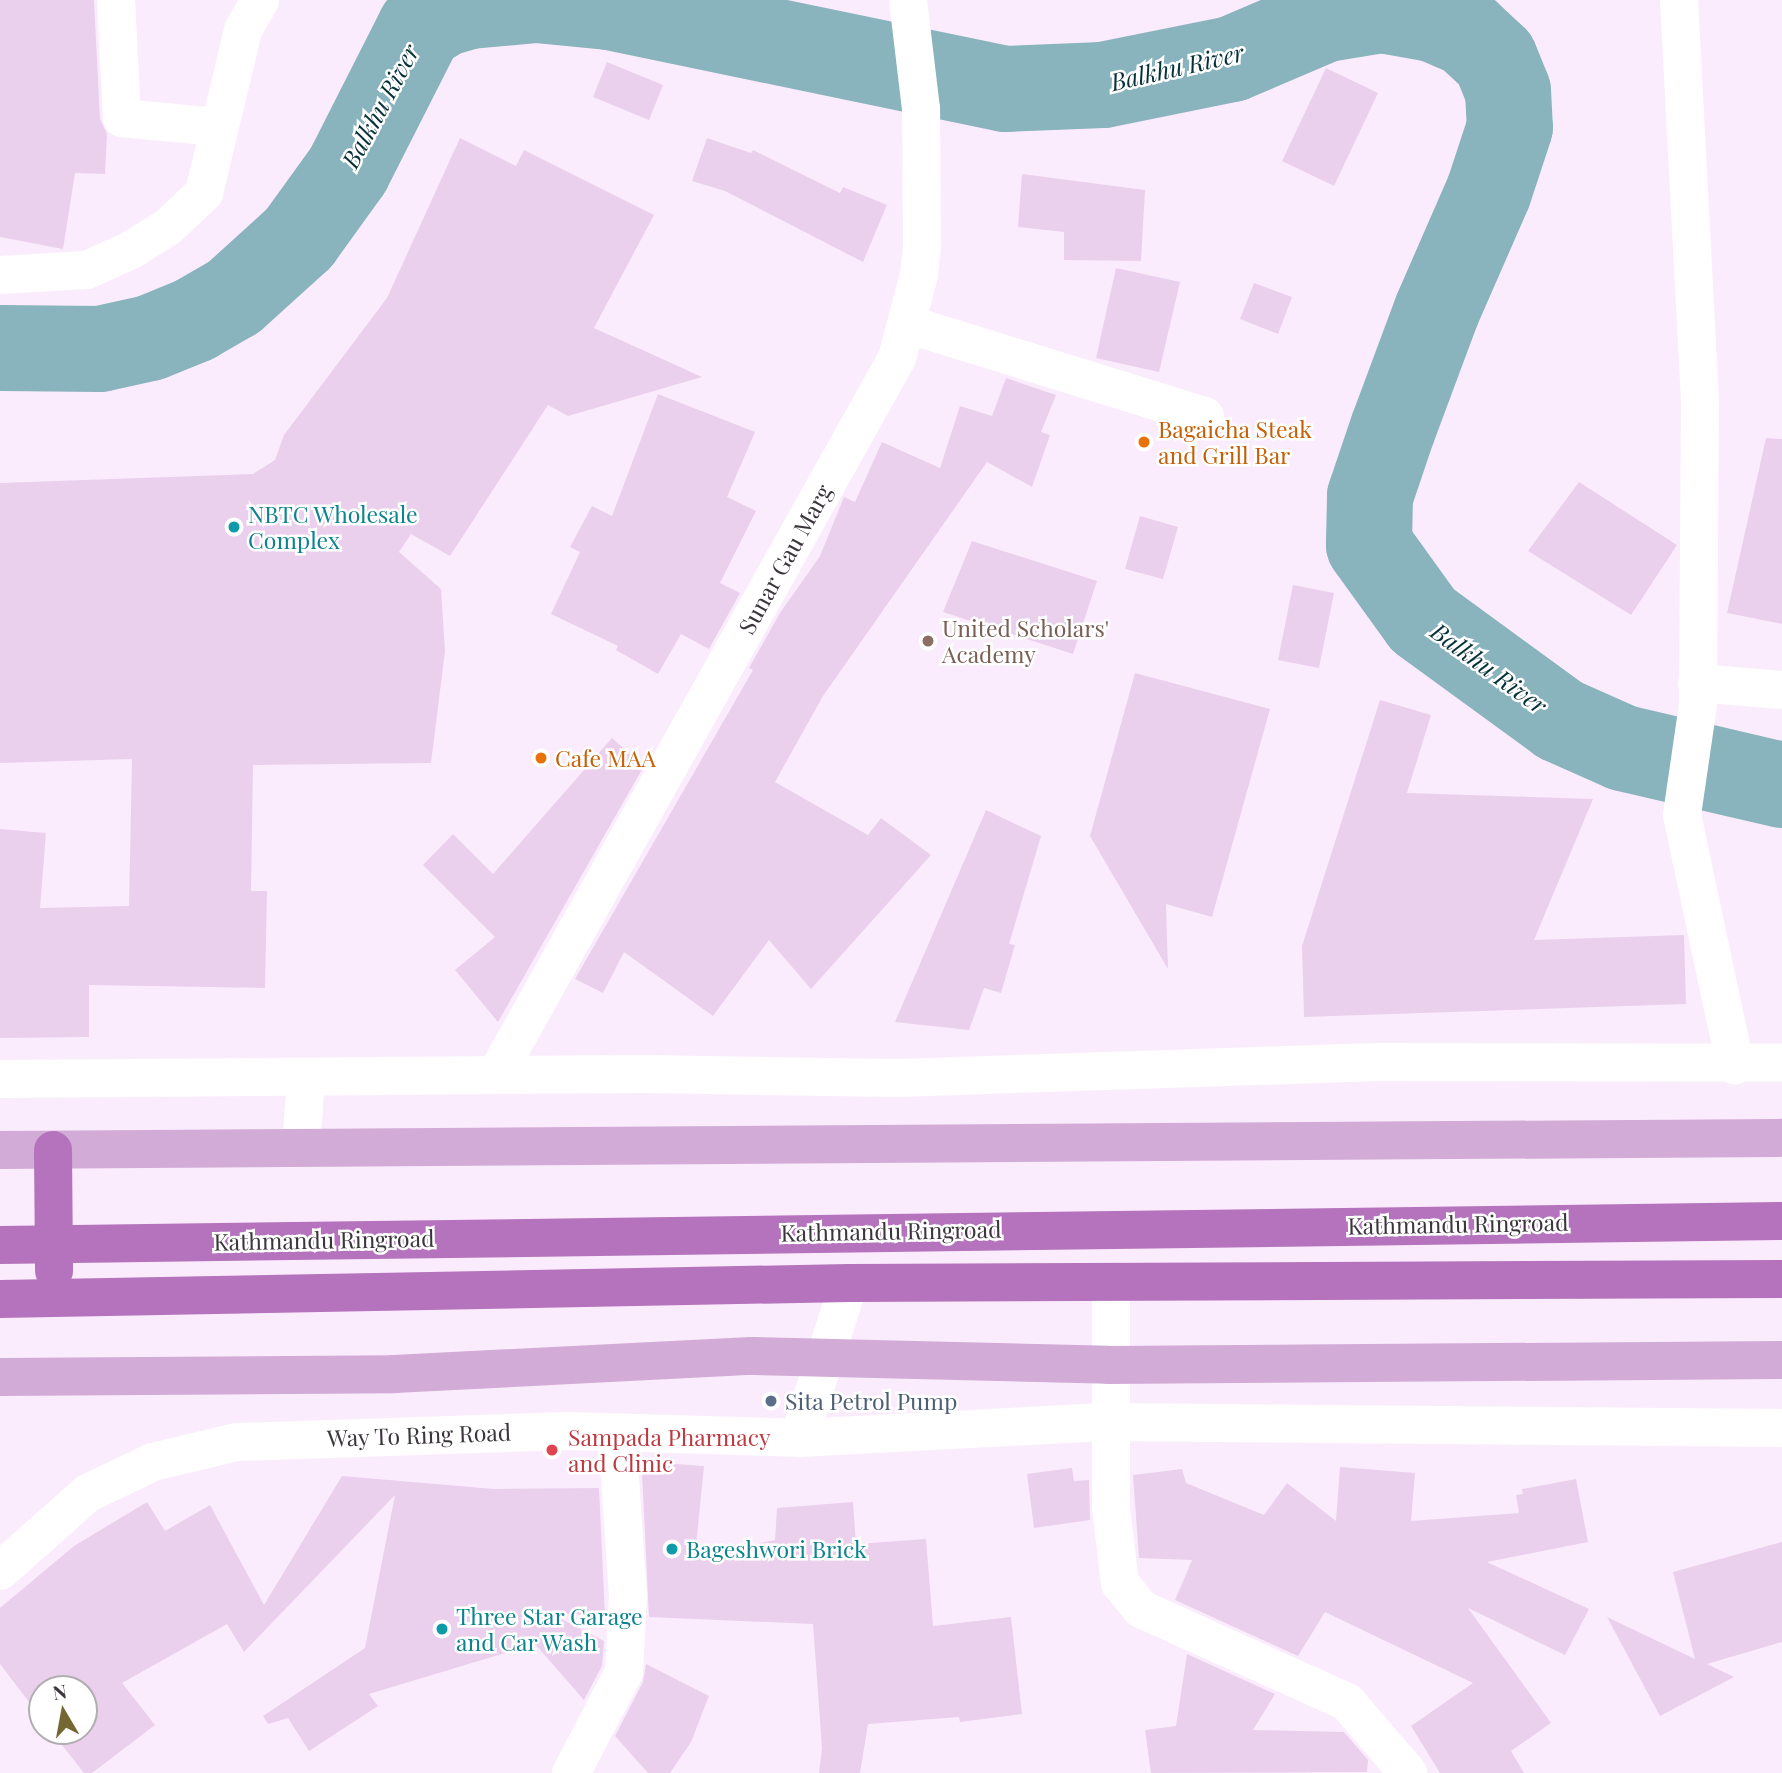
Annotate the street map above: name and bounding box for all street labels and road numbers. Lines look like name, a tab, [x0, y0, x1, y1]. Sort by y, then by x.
street label: Sunar Gau Marg	[732, 479, 838, 639]
street label: Kathmandu Ringroad	[1347, 1208, 1569, 1240]
street label: Kathmandu Ringroad	[780, 1215, 1002, 1247]
street label: Kathmandu Ringroad	[213, 1224, 435, 1256]
street label: Way To Ring Road	[326, 1418, 512, 1452]

